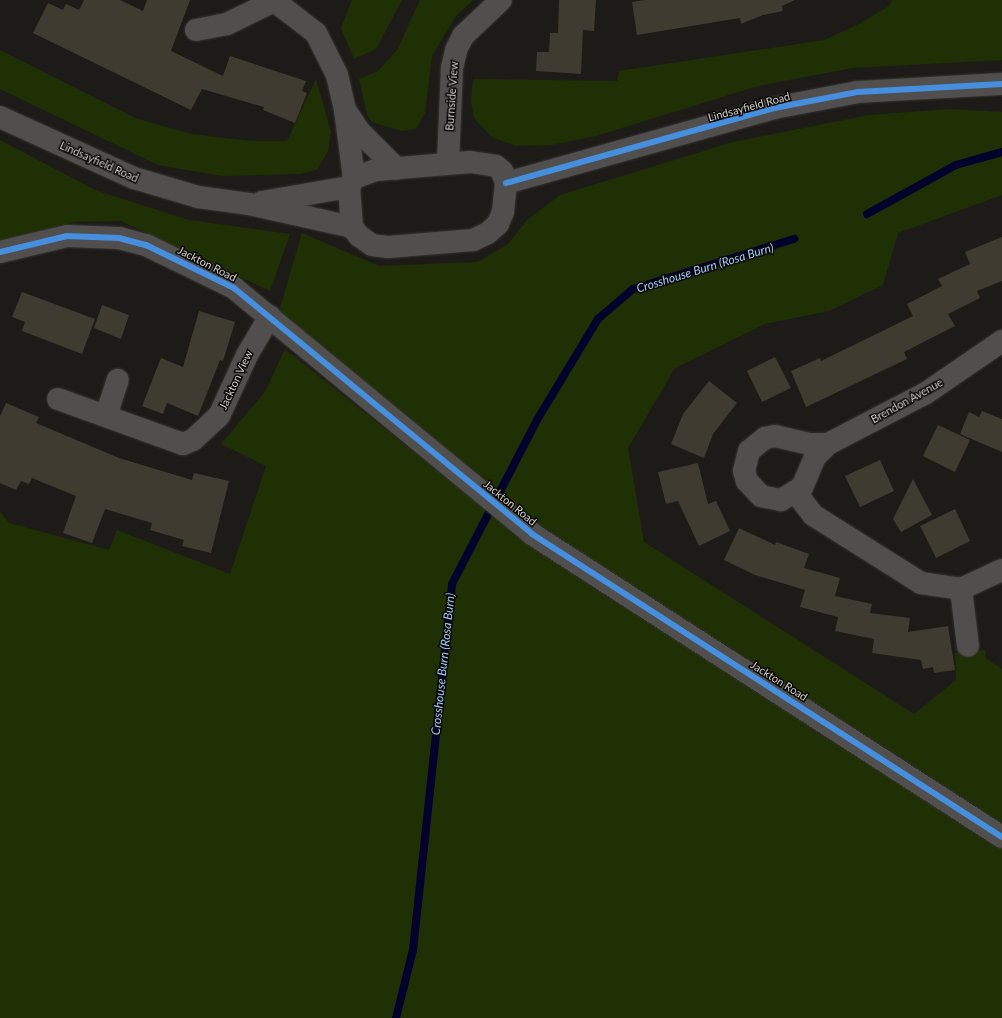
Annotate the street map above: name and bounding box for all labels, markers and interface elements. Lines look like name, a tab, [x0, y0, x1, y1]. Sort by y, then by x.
street label: Burnside View	[443, 61, 461, 131]
street label: Lindsayfield Road	[707, 90, 791, 124]
street label: Lindsayfield Road	[58, 139, 140, 185]
water label: Crosshouse Burn (Rosa Burn)	[635, 240, 775, 296]
street label: Jackton Road	[175, 244, 239, 284]
street label: Jackton View	[216, 348, 256, 412]
street label: Brendon Avenue	[869, 376, 945, 426]
street label: Jackton Road	[481, 478, 539, 528]
water label: Crosshouse Burn (Rosa Burn)	[428, 592, 458, 736]
street label: Jackton Road	[748, 658, 810, 704]

